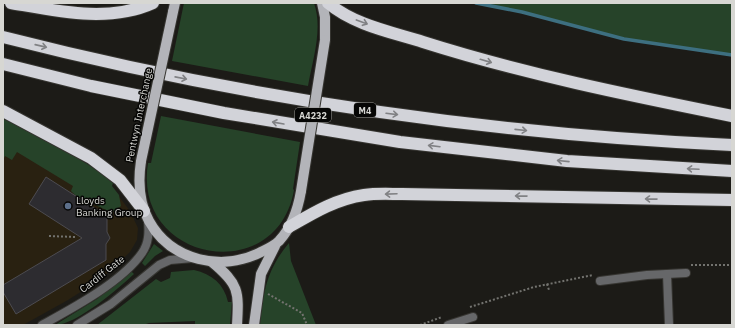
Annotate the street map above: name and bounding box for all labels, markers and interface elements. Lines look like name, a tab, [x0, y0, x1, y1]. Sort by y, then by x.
one-way arrow	[355, 19, 367, 27]
one-way arrow	[34, 43, 47, 51]
one-way arrow	[479, 57, 492, 65]
street label: Pentwyn Interchange	[123, 66, 155, 163]
one-way arrow	[174, 74, 187, 82]
road number: M4	[354, 103, 376, 117]
road number: A4232	[295, 108, 331, 122]
one-way arrow	[385, 110, 398, 118]
one-way arrow	[272, 118, 285, 126]
one-way arrow	[514, 126, 527, 134]
one-way arrow	[428, 142, 441, 150]
one-way arrow	[557, 157, 570, 165]
one-way arrow	[687, 165, 700, 173]
one-way arrow	[385, 190, 398, 198]
one-way arrow	[515, 192, 528, 200]
place label: Lloyds Banking Group	[76, 194, 142, 219]
one-way arrow	[645, 195, 658, 203]
marker: Lloyds Banking Group	[63, 201, 73, 211]
street label: Cardiff Gate	[77, 252, 127, 296]

